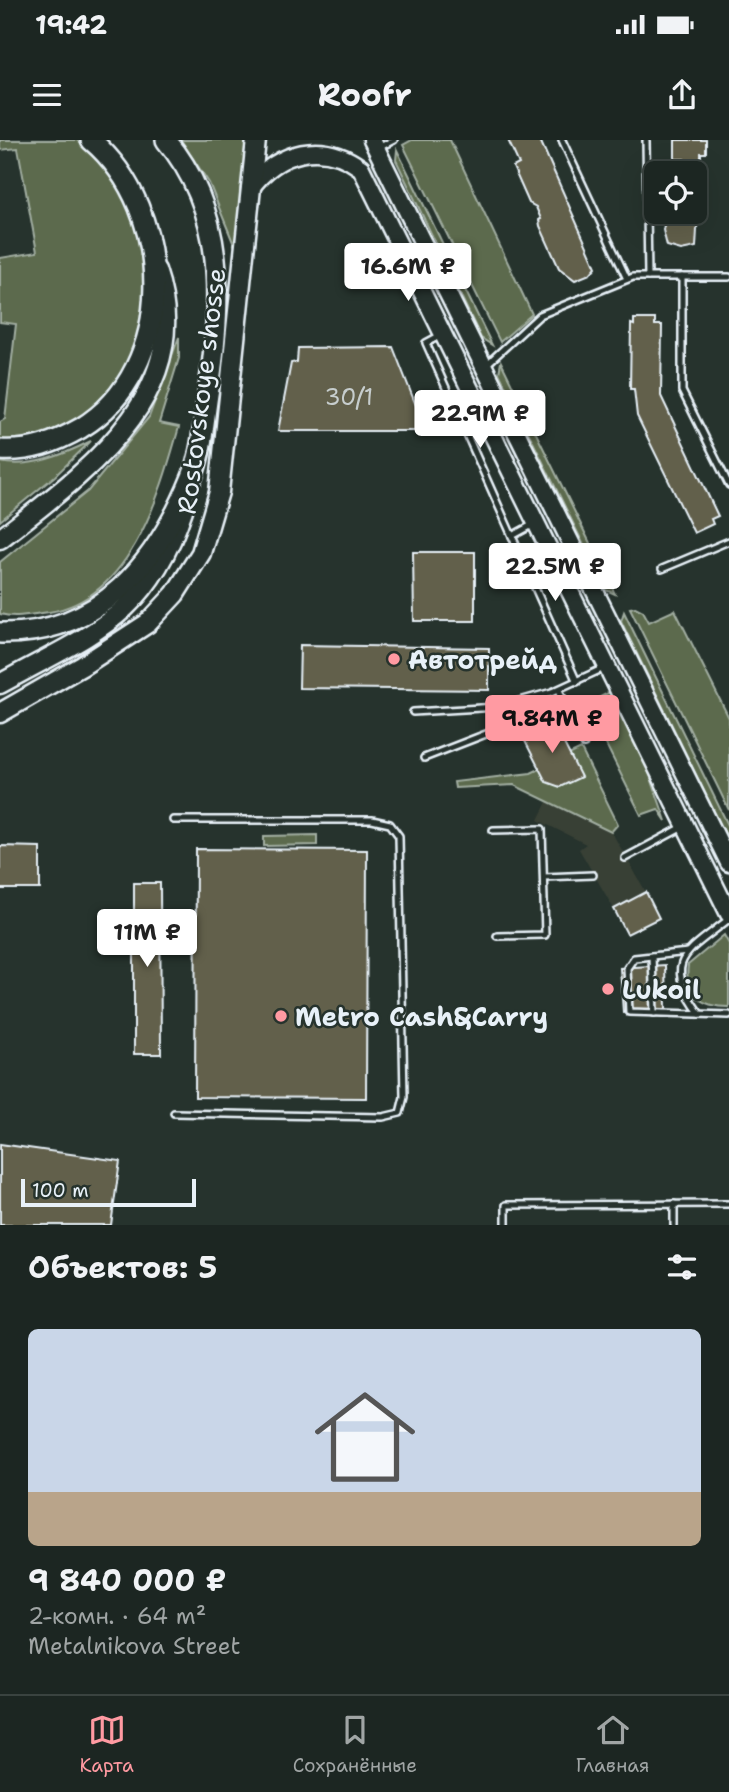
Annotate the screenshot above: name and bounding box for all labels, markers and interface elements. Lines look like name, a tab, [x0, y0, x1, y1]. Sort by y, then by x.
text: 19:42	[35, 7, 107, 42]
text: Roofr	[317, 73, 412, 116]
icon: menu	[28, 76, 66, 114]
icon: share	[663, 76, 701, 114]
map controls	[644, 161, 707, 224]
button: locate	[644, 161, 707, 224]
pin: 16.6M ₽	[343, 244, 473, 303]
text: 16.6M ₽	[360, 251, 456, 281]
street label: Rostovskoye shosse	[169, 266, 233, 516]
house number: 30/1	[325, 382, 373, 412]
pin: 22.9M ₽	[415, 390, 545, 450]
text: 22.9M ₽	[430, 398, 530, 428]
pin: 22.5M ₽	[490, 544, 620, 603]
text: 22.5M ₽	[505, 551, 605, 581]
place label: Автотрейд	[408, 642, 557, 677]
marker: Автотрейд	[386, 651, 402, 667]
pin: 9.84M ₽	[487, 696, 617, 755]
text: 9.84M ₽	[501, 703, 603, 733]
pin: 11M ₽	[98, 910, 196, 969]
text: 11M ₽	[113, 917, 181, 947]
place label: Lukoil	[622, 972, 701, 1007]
marker: Lukoil	[600, 981, 616, 997]
place label: Metro Cash&Carry	[295, 999, 548, 1034]
marker: Metro Cash&Carry	[273, 1008, 289, 1024]
scale bar	[21, 1176, 196, 1208]
text: 100 m	[32, 1178, 89, 1203]
text: Объектов: 5	[28, 1247, 217, 1288]
icon: filters	[663, 1248, 701, 1286]
icon: home	[302, 1374, 428, 1500]
text: 9 840 000 ₽	[28, 1560, 226, 1601]
text: 2-комн. · 64 m²	[28, 1601, 206, 1631]
text: Metalnikova Street	[28, 1631, 241, 1661]
tab: Карта	[79, 1711, 134, 1778]
tab: Сохранённые	[293, 1711, 417, 1778]
tab: Главная	[576, 1711, 650, 1778]

